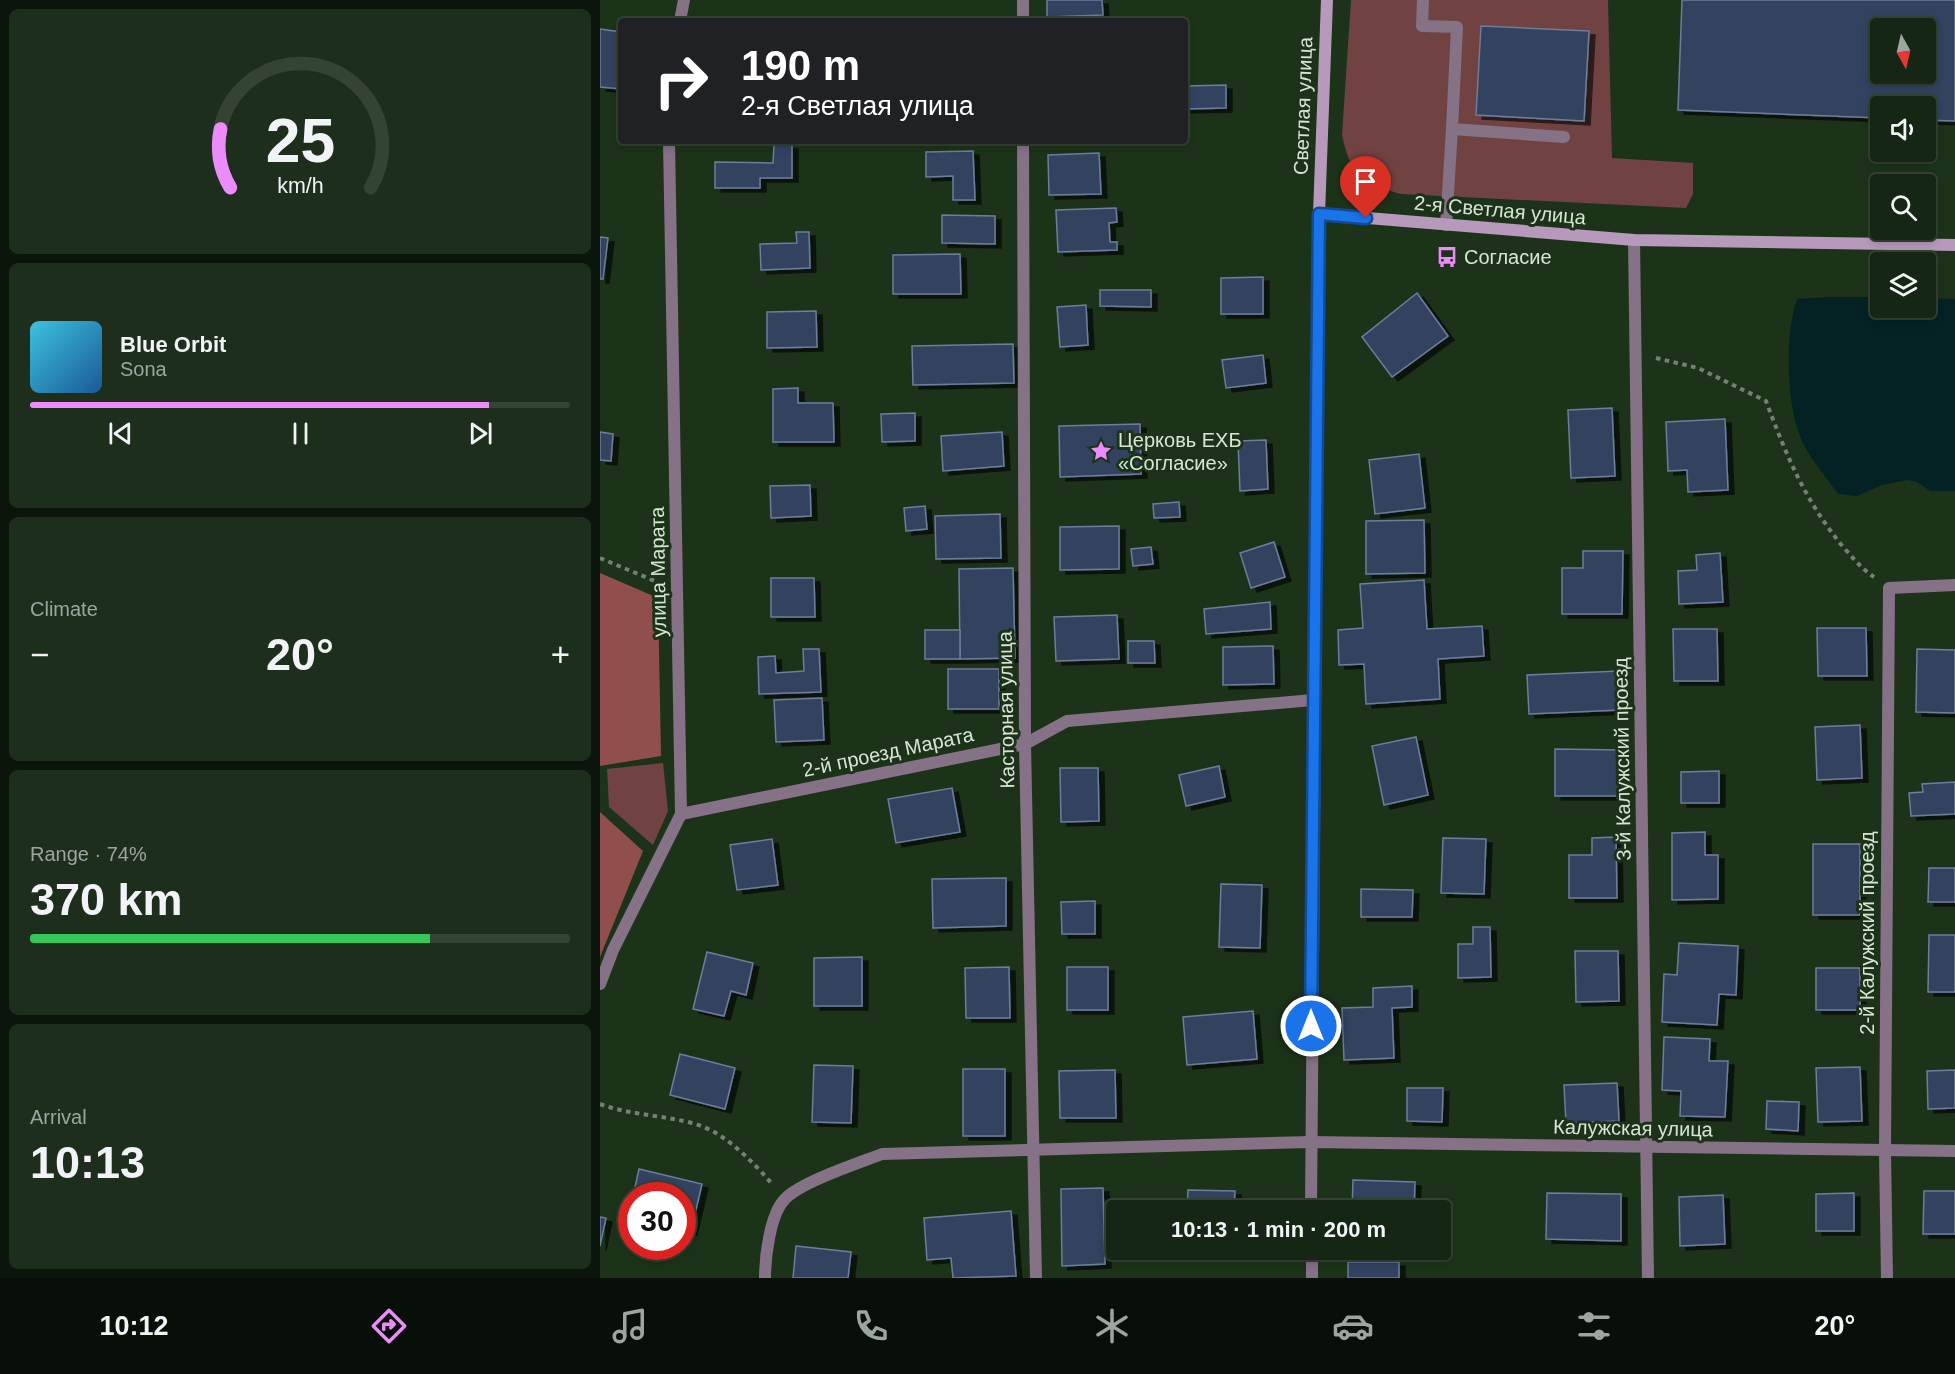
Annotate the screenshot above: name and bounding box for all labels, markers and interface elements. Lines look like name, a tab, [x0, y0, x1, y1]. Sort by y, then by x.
north arrow	[1870, 18, 1936, 84]
map controls	[1870, 18, 1936, 318]
street label: Светлая улица	[1290, 36, 1316, 175]
icon: right	[642, 42, 720, 120]
text: 190 m	[741, 42, 860, 89]
text: 2-я Светлая улица	[741, 91, 974, 121]
button: sound	[1870, 96, 1936, 162]
text: 25	[265, 107, 335, 176]
pin	[1340, 156, 1391, 218]
icon: arrive	[1349, 165, 1382, 198]
button: search	[1870, 174, 1936, 240]
text: km/h	[277, 175, 323, 199]
street label: 2-я Светлая улица	[1413, 192, 1588, 229]
bus stop icon: Согласие	[1435, 245, 1459, 269]
place label: Согласие	[1464, 246, 1552, 268]
button: layers	[1870, 252, 1936, 318]
text: Blue Orbit	[120, 332, 226, 357]
text: Sona	[120, 358, 167, 380]
icon: previous	[104, 417, 137, 450]
icon: pause	[284, 417, 317, 450]
icon: next	[464, 417, 497, 450]
place label: Церковь ЕХБ «Согласие»	[1118, 429, 1242, 474]
place icon: Церковь ЕХБ «Согласие»	[1089, 439, 1113, 463]
street label: улица Марата	[646, 506, 670, 637]
text: Climate	[30, 598, 98, 620]
text: 20°	[266, 629, 334, 680]
street label: Касторная улица	[994, 630, 1018, 789]
text: −	[30, 636, 49, 673]
text: +	[551, 636, 570, 673]
street label: 3-й Калужский проезд	[1609, 657, 1635, 861]
street label: 2-й проезд Марата	[801, 723, 976, 781]
street label: 2-й Калужский проезд	[1856, 831, 1878, 1035]
text: Range · 74%	[30, 843, 147, 865]
text: 370 km	[30, 874, 183, 925]
position arrow	[1279, 994, 1343, 1058]
text: Arrival	[30, 1106, 87, 1128]
street label: Калужская улица	[1553, 1116, 1714, 1140]
text: 10:13	[30, 1137, 145, 1188]
speed limit sign: 30	[618, 1182, 696, 1260]
text: 10:13 · 1 min · 200 m	[1171, 1217, 1386, 1242]
icon: directions	[368, 1305, 410, 1347]
icon: music	[609, 1305, 651, 1347]
icon: phone	[850, 1305, 892, 1347]
icon: climate	[1091, 1305, 1133, 1347]
icon: car	[1332, 1305, 1374, 1347]
icon: filters	[1573, 1305, 1615, 1347]
text: 10:12	[100, 1311, 169, 1341]
text: 20°	[1815, 1311, 1855, 1341]

